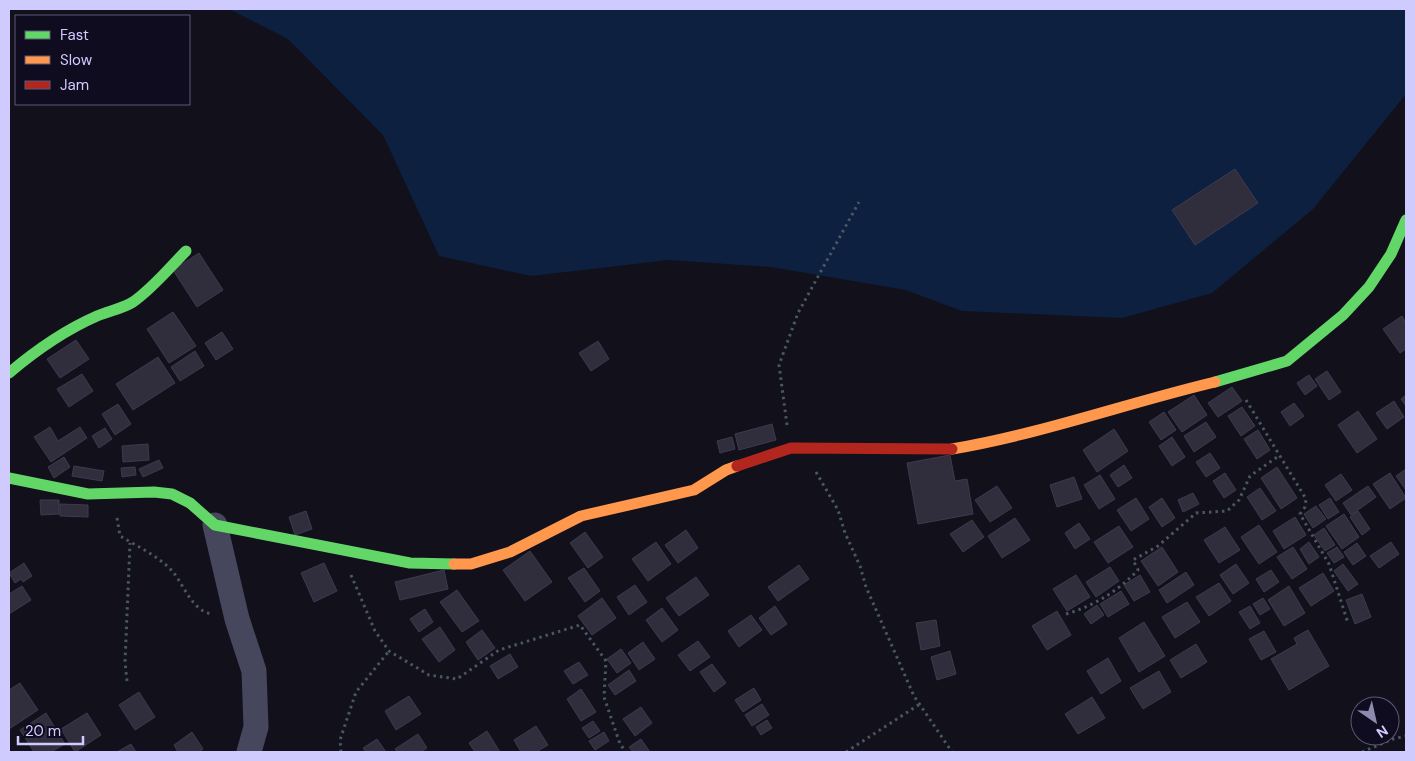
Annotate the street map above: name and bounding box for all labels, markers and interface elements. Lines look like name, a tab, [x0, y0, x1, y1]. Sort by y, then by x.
legend	[15, 15, 190, 105]
text: Fast	[60, 25, 89, 45]
text: Slow	[60, 50, 93, 70]
text: Jam	[60, 75, 89, 95]
north arrow	[1350, 696, 1400, 746]
scale bar	[18, 714, 82, 746]
text: 20 m	[25, 721, 61, 741]
text: N	[1373, 721, 1392, 742]

